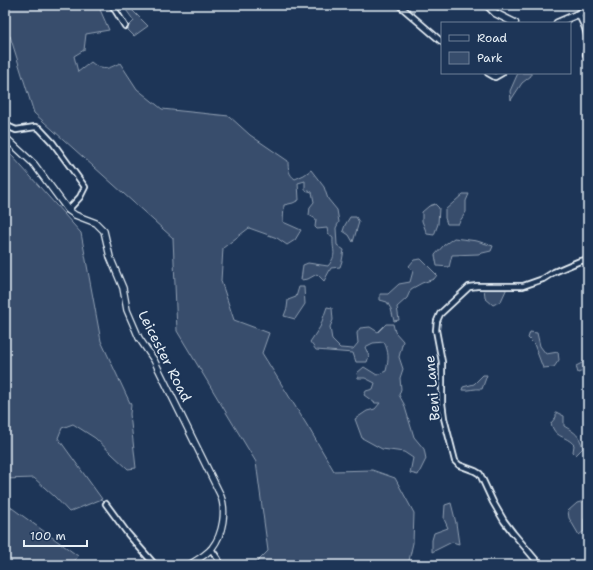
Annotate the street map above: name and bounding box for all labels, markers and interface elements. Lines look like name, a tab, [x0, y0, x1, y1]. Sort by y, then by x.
legend	[441, 22, 571, 74]
text: Road	[477, 30, 508, 46]
text: Park	[477, 50, 503, 66]
street label: Leicester Road	[134, 307, 196, 405]
street label: Beni Lane	[420, 354, 444, 422]
scale bar	[24, 522, 87, 548]
text: 100 m	[30, 528, 66, 544]

